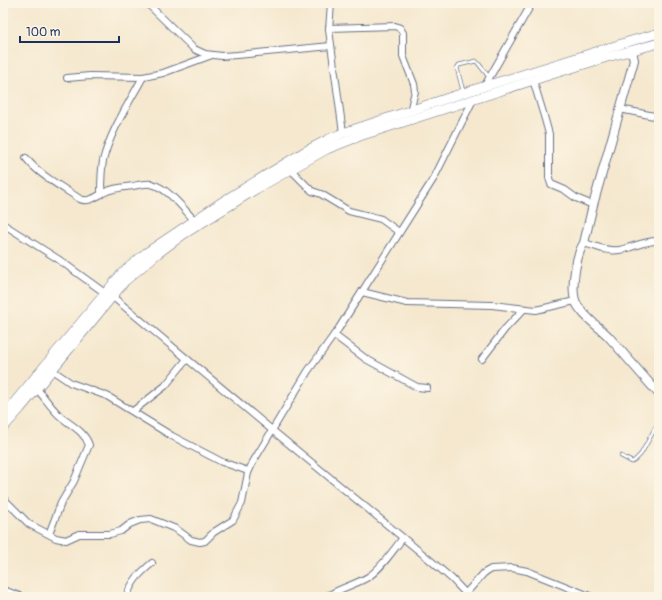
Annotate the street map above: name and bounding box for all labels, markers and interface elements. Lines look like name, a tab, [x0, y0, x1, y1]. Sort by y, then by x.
scale bar	[20, 18, 119, 44]
text: 100 m	[26, 25, 61, 40]

